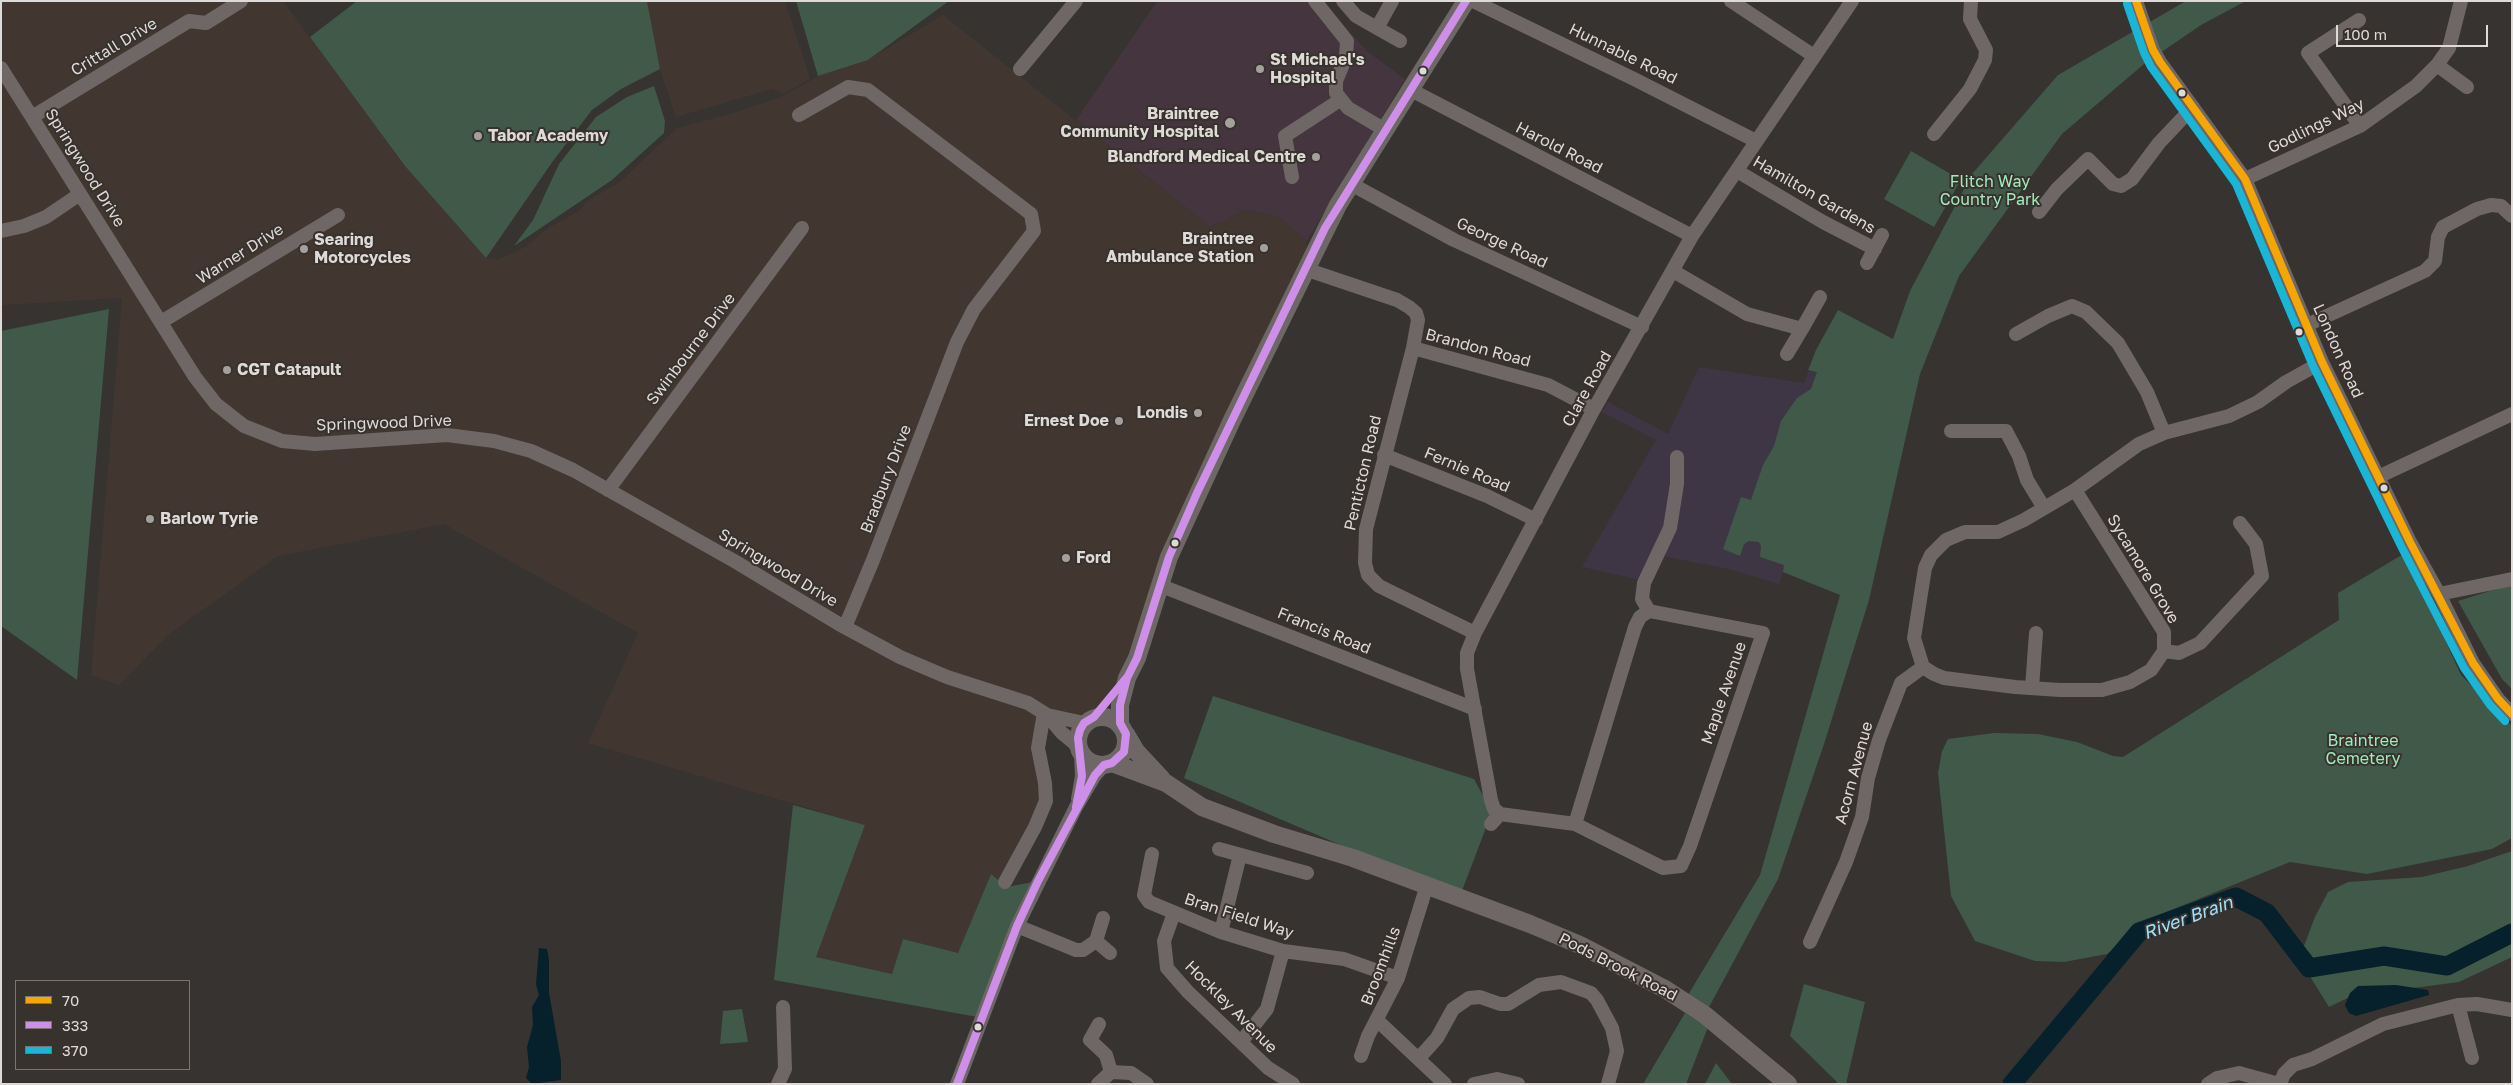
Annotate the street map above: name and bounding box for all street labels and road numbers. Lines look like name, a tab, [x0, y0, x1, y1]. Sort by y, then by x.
street label: Crittall Drive	[67, 14, 161, 80]
street label: Hunnable Road	[1566, 20, 1680, 88]
street label: Godlings Way	[2265, 94, 2367, 158]
street label: Springwood Drive	[41, 105, 129, 231]
street label: Harold Road	[1512, 118, 1606, 178]
street label: Hamilton Gardens	[1749, 152, 1879, 238]
street label: George Road	[1453, 213, 1551, 273]
street label: Warner Drive	[193, 220, 287, 288]
street label: Swinbourne Drive	[643, 289, 739, 409]
street label: London Road	[2309, 301, 2367, 401]
street label: Brandon Road	[1423, 325, 1533, 371]
street label: Clare Road	[1558, 348, 1616, 430]
street label: Springwood Drive	[316, 411, 452, 435]
street label: Penticton Road	[1340, 413, 1386, 533]
street label: Bradbury Drive	[857, 422, 915, 536]
street label: Fernie Road	[1421, 443, 1513, 497]
street label: Sycamore Grove	[2103, 511, 2183, 627]
street label: Springwood Drive	[715, 525, 841, 611]
street label: Francis Road	[1274, 604, 1374, 658]
street label: Maple Avenue	[1697, 639, 1751, 747]
street label: Acorn Avenue	[1831, 720, 1877, 826]
street label: Bran Field Way	[1182, 889, 1296, 943]
street label: Broomhills	[1357, 924, 1405, 1008]
street label: Pods Brook Road	[1556, 929, 1680, 1005]
street label: Hockley Avenue	[1181, 957, 1281, 1057]

